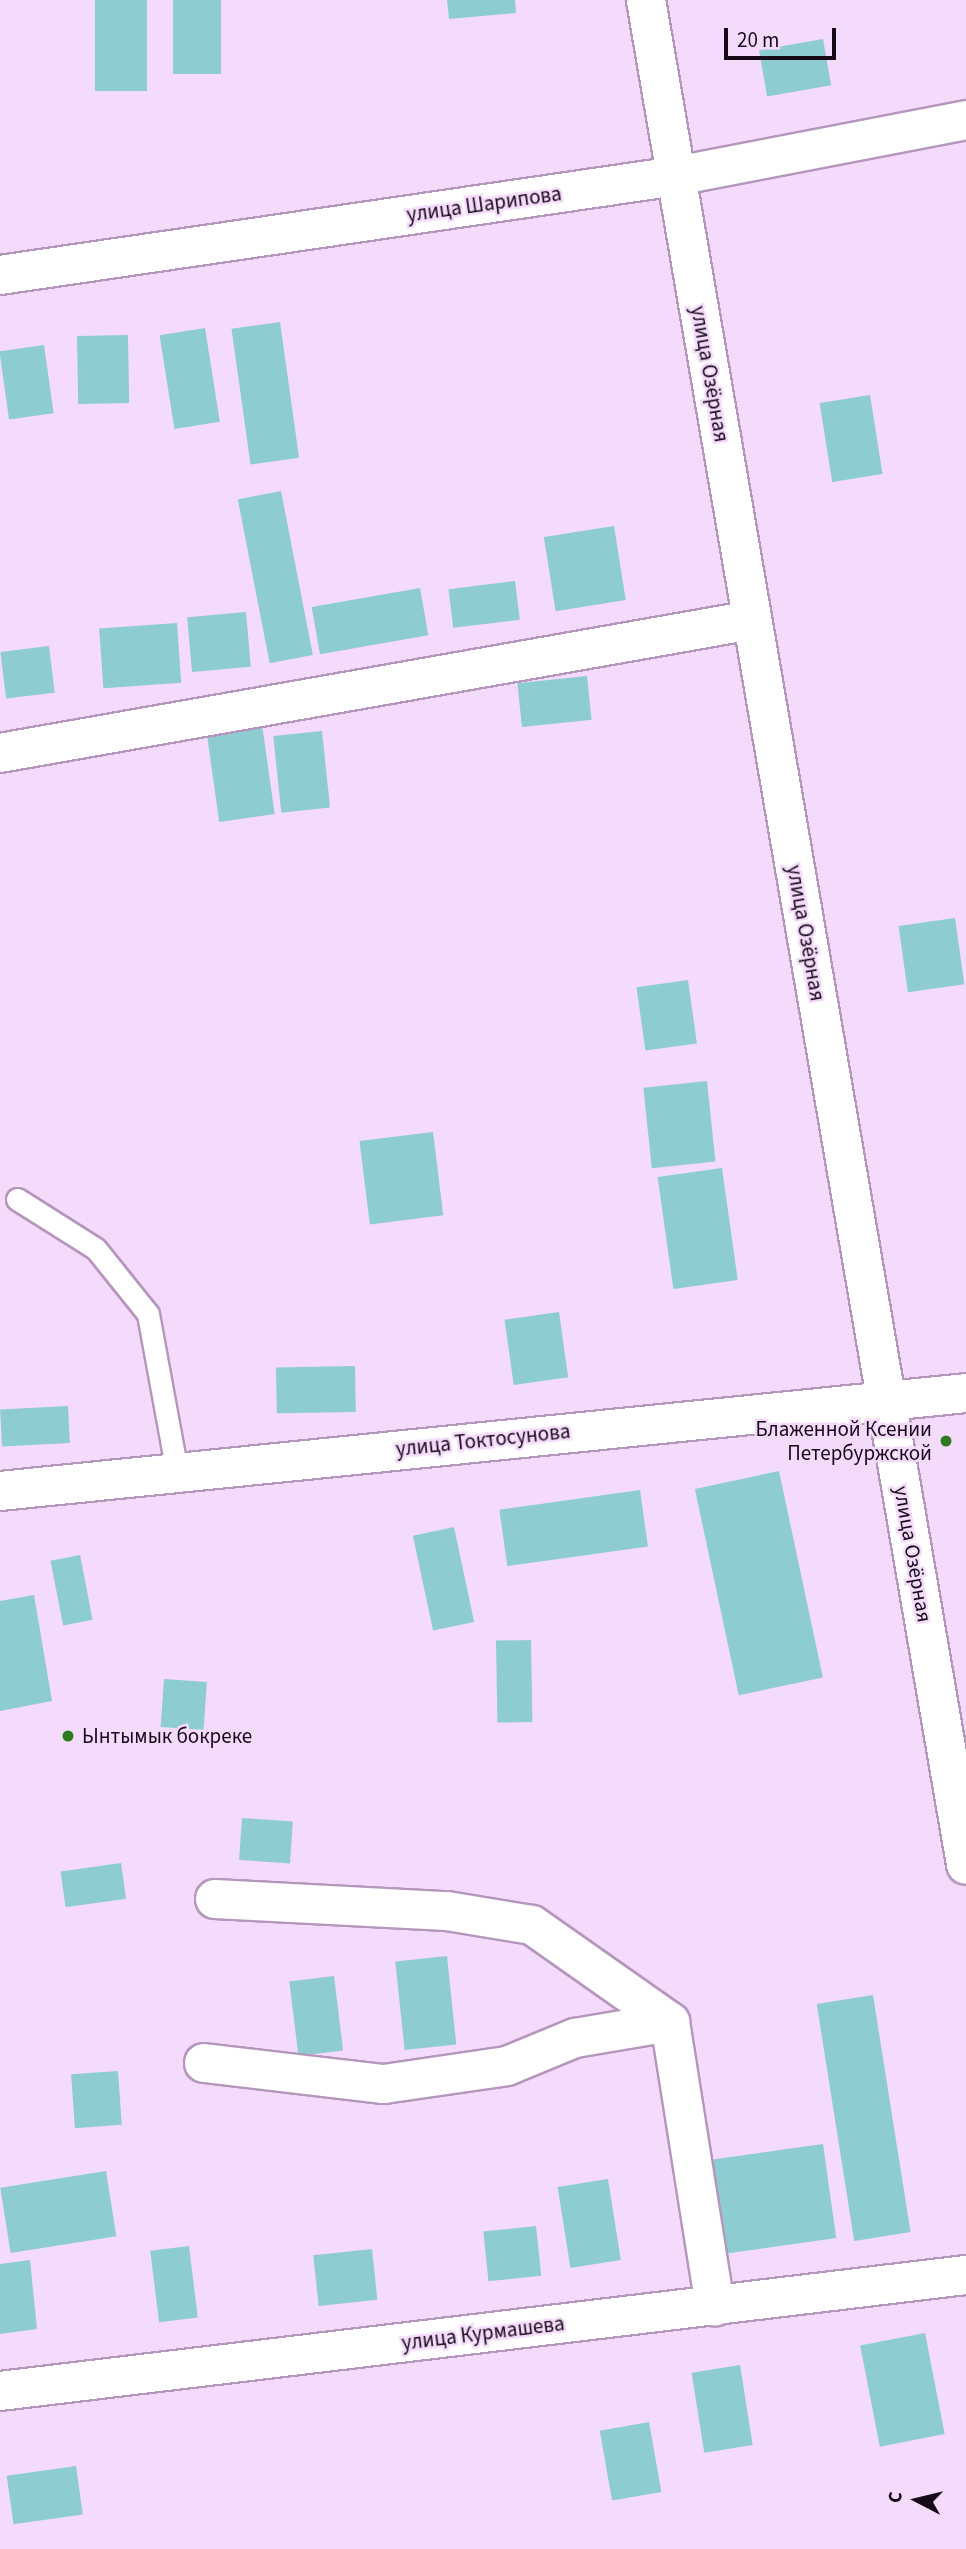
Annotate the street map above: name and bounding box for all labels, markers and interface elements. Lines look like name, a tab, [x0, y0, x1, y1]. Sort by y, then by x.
scale bar	[728, 14, 840, 58]
text: 20 m	[737, 25, 779, 55]
street label: улица Шарипова	[405, 181, 563, 227]
street label: улица Озёрная	[686, 304, 734, 444]
street label: улица Озёрная	[782, 863, 830, 1003]
place label: Блаженной Ксении Петербуржской	[755, 1416, 932, 1466]
street label: улица Токтосунова	[395, 1418, 571, 1462]
marker: Блаженной Ксении Петербуржской	[938, 1433, 954, 1449]
street label: улица Озёрная	[889, 1484, 937, 1624]
place label: Ынтымык бокреке	[82, 1723, 252, 1749]
marker: Ынтымык бокреке	[60, 1728, 76, 1744]
street label: улица Курмашева	[400, 2311, 566, 2355]
north arrow	[882, 2465, 952, 2535]
text: С	[882, 2490, 910, 2505]

